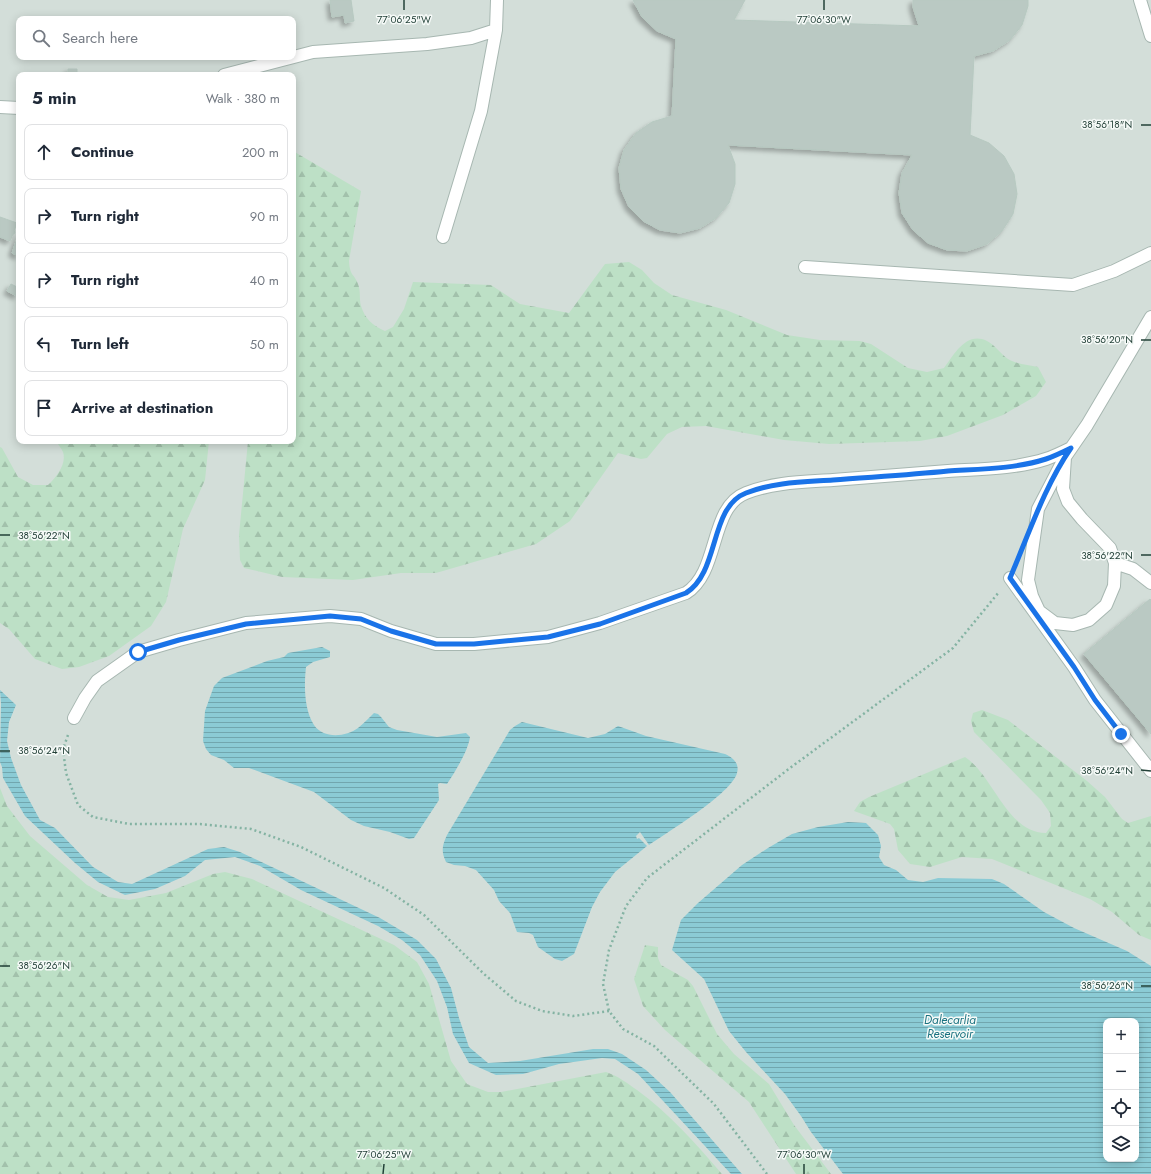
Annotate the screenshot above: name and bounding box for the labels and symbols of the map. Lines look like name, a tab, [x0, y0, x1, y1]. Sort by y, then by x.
text: 77°06'25"W	[377, 12, 431, 27]
text: 77°06'30"W	[797, 12, 851, 27]
text: 38°56'18"N	[1082, 117, 1132, 132]
text: 38°56'20"N	[1081, 332, 1133, 347]
text: 38°56'22"N	[18, 528, 70, 543]
text: 38°56'22"N	[1081, 548, 1133, 563]
route start	[129, 643, 147, 661]
route end	[1112, 725, 1130, 743]
text: 38°56'24"N	[18, 743, 70, 758]
text: 38°56'24"N	[1081, 763, 1133, 778]
text: 38°56'26"N	[18, 958, 70, 973]
text: 38°56'26"N	[1081, 978, 1133, 993]
water label: Dalecarlia Reservoir	[924, 1011, 976, 1043]
text: 77°06'25"W	[357, 1147, 411, 1162]
text: 77°06'30"W	[777, 1147, 831, 1162]

